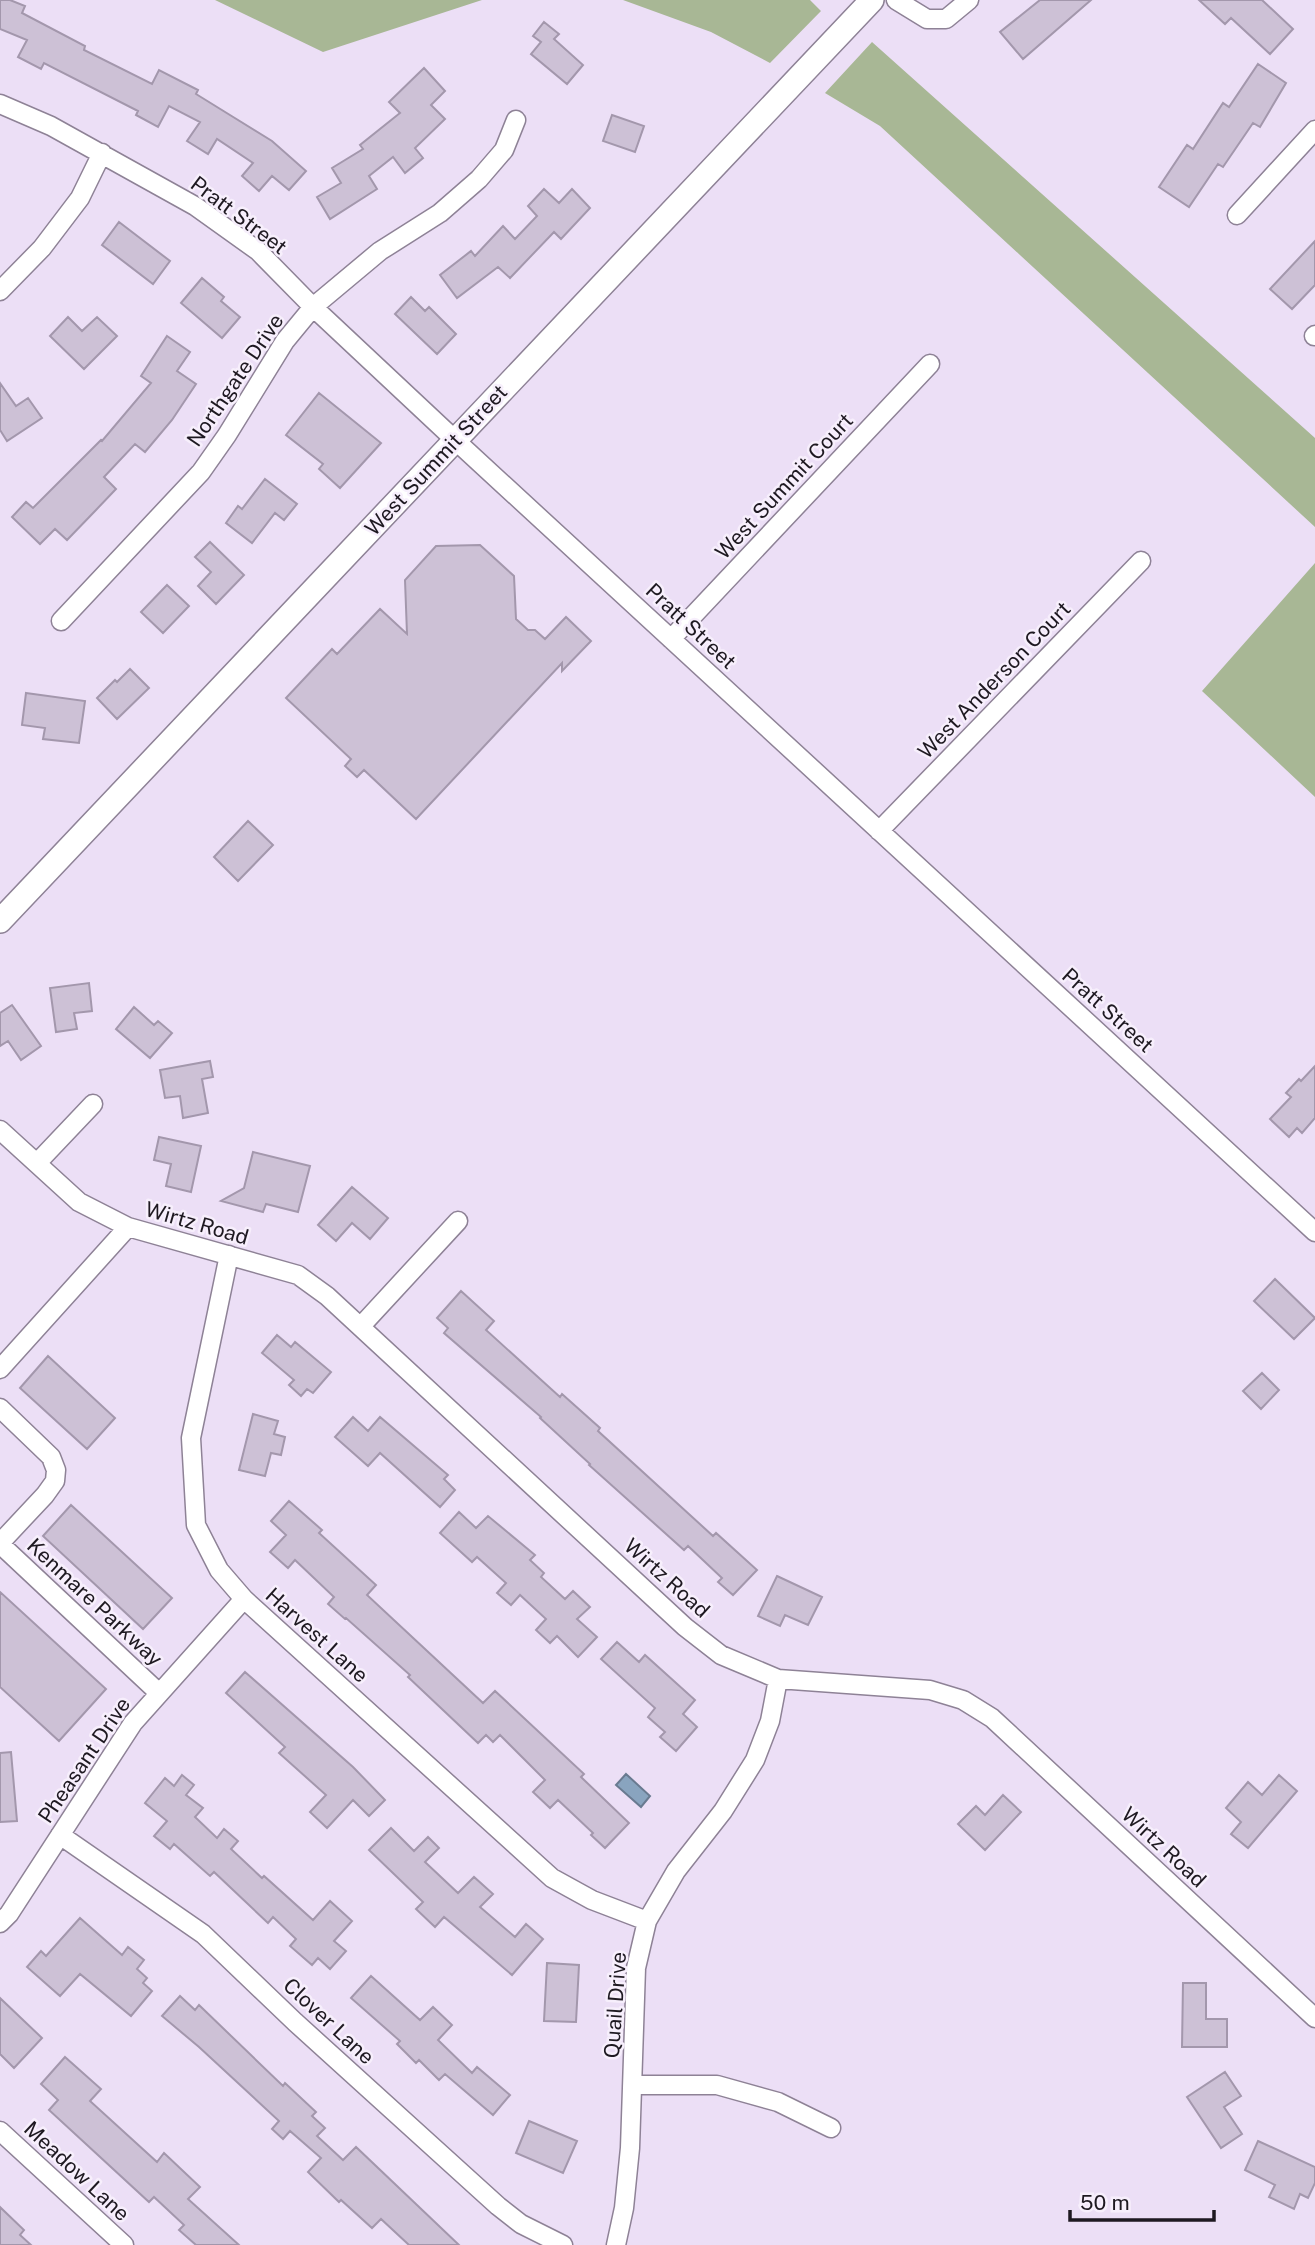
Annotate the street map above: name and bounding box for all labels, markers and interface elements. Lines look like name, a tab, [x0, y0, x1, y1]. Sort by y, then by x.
street label: Pratt Street	[186, 171, 292, 259]
street label: Northgate Drive	[181, 309, 289, 451]
street label: West Summit Street	[360, 379, 512, 541]
street label: West Summit Court	[710, 408, 858, 564]
street label: Pratt Street	[641, 578, 741, 674]
street label: West Anderson Court	[913, 596, 1075, 764]
street label: Pratt Street	[1057, 963, 1159, 1057]
street label: Wirtz Road	[142, 1196, 252, 1250]
street label: Kenmare Parkway	[22, 1533, 168, 1671]
street label: Wirtz Road	[619, 1533, 715, 1623]
street label: Harvest Lane	[261, 1582, 373, 1688]
street label: Pheasant Drive	[33, 1692, 135, 1828]
street label: Wirtz Road	[1117, 1802, 1211, 1892]
street label: Quail Drive	[599, 1951, 631, 2059]
street label: Clover Lane	[278, 1973, 380, 2069]
street label: Meadow Lane	[19, 2116, 135, 2226]
scale bar	[1070, 2178, 1214, 2222]
text: 50 m	[1080, 2190, 1130, 2215]

